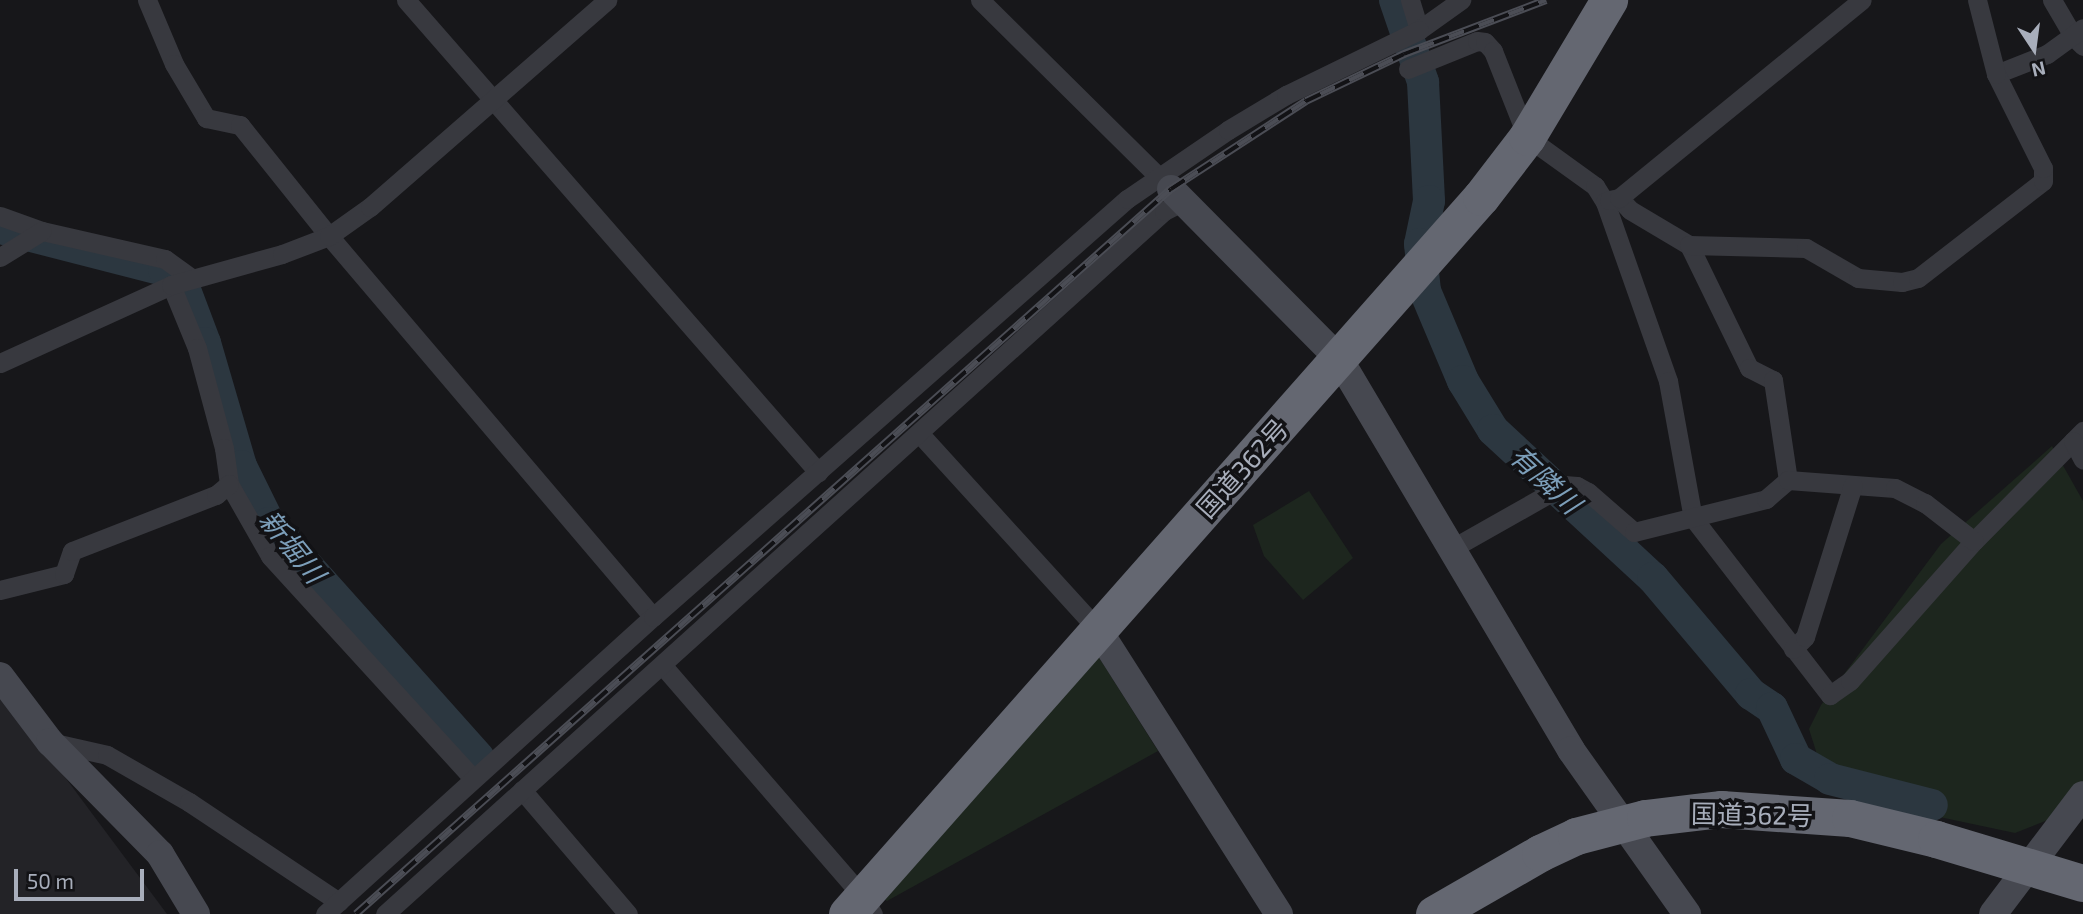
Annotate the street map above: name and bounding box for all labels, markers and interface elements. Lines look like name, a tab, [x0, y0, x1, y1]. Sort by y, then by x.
north arrow	[1999, 14, 2069, 84]
text: N	[2030, 57, 2048, 83]
street label: 国道362号	[1190, 412, 1294, 524]
water label: 有隣川	[1504, 438, 1588, 520]
water label: 新堀川	[254, 503, 332, 589]
street label: 国道362号	[1691, 797, 1813, 831]
scale bar	[18, 855, 147, 899]
text: 50 m	[27, 868, 74, 893]

